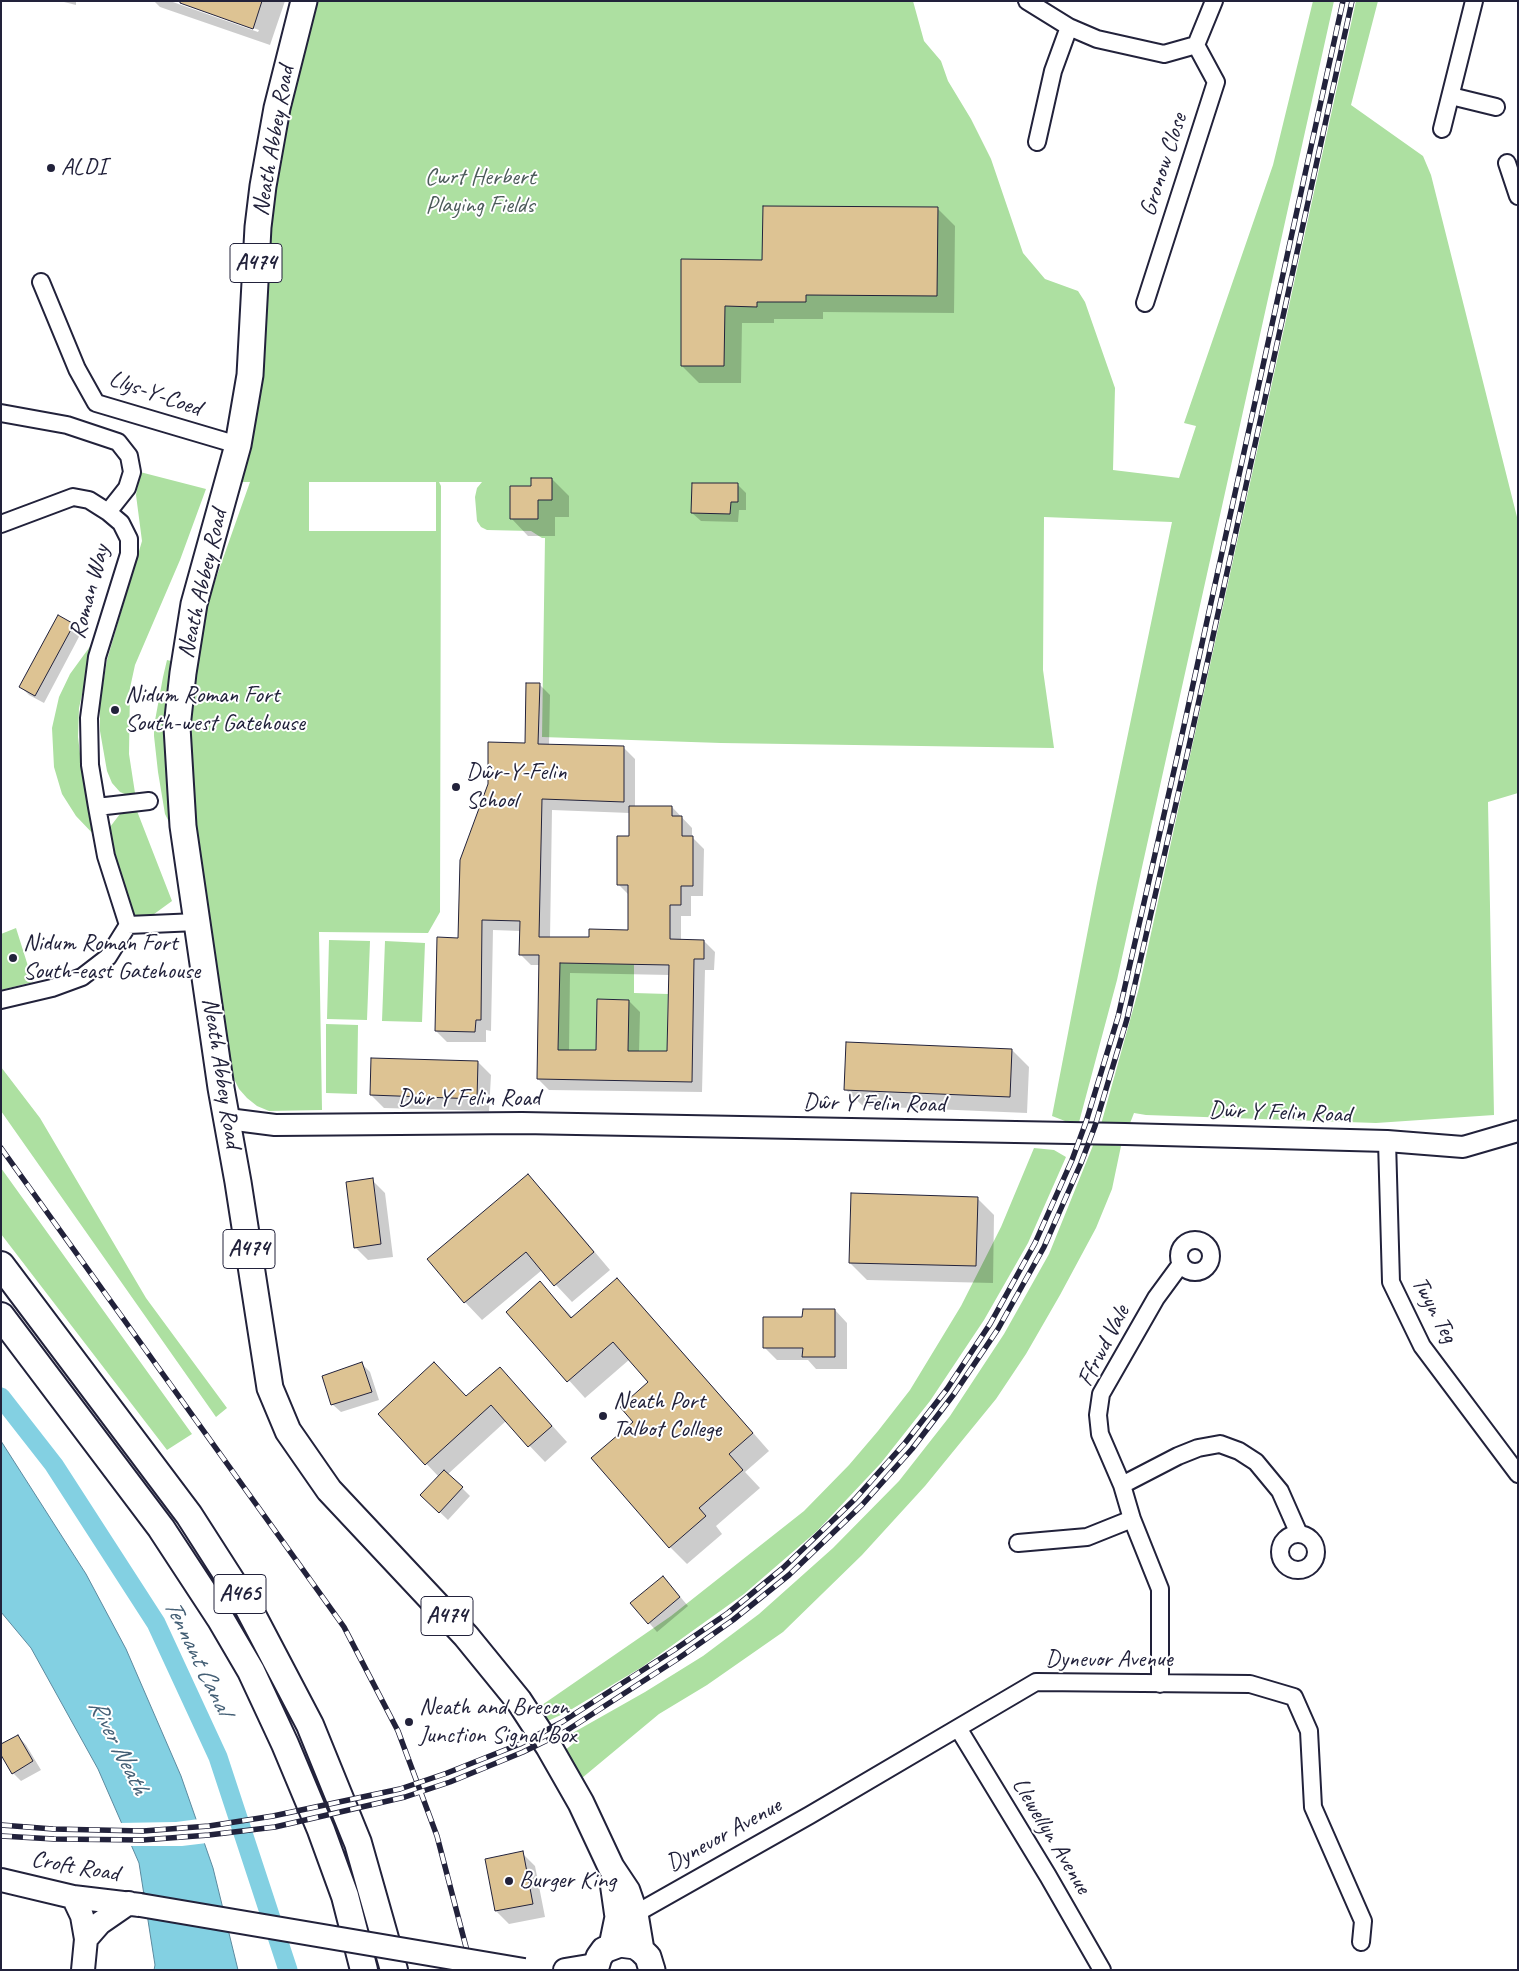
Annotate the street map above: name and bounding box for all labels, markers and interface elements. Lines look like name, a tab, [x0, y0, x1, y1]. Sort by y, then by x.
street label: Neath Abbey Road	[247, 64, 301, 218]
street label: Gronow Close	[1134, 110, 1194, 220]
place label: ALDI	[61, 154, 107, 182]
marker: ALDI	[45, 162, 57, 174]
park label: Cwrt Herbert Playing Fields	[425, 164, 535, 220]
road number: A474	[230, 244, 282, 282]
street label: Llys-Y-Coed	[105, 365, 205, 423]
street label: Neath Abbey Road	[172, 507, 234, 661]
street label: Roman Way	[64, 542, 116, 642]
place label: Nidum Roman Fort South-west Gatehouse	[125, 682, 305, 738]
marker: Nidum Roman Fort South-west Gatehouse	[109, 704, 121, 716]
place label: Dŵr-Y-Felin School	[466, 759, 567, 815]
marker: Dŵr-Y-Felin School	[450, 781, 462, 793]
place label: Nidum Roman Fort South-east Gatehouse	[23, 930, 200, 986]
marker: Nidum Roman Fort South-east Gatehouse	[7, 952, 19, 964]
street label: Neath Abbey Road	[195, 996, 247, 1150]
street label: Dŵr Y Felin Road	[398, 1085, 540, 1113]
street label: Dŵr Y Felin Road	[802, 1088, 946, 1120]
street label: Dŵr Y Felin Road	[1208, 1096, 1352, 1130]
road number: A474	[223, 1230, 275, 1268]
street label: Twyn Teg	[1405, 1272, 1463, 1348]
street label: Ffrwd Vale	[1071, 1301, 1137, 1391]
place label: Neath Port Talbot College	[613, 1388, 721, 1444]
marker: Neath Port Talbot College	[597, 1410, 609, 1422]
road number: A465	[214, 1575, 266, 1614]
water label: Tennant Canal	[156, 1595, 238, 1719]
road number: A474	[421, 1596, 473, 1635]
street label: Dynevor Avenue	[1046, 1646, 1172, 1674]
water label: River Neath	[81, 1694, 155, 1800]
place label: Neath and Brecon Junction Signal Box	[419, 1694, 576, 1750]
marker: Neath and Brecon Junction Signal Box	[403, 1716, 415, 1728]
street label: Llewellyn Avenue	[1005, 1773, 1097, 1899]
street label: Dynevor Avenue	[662, 1792, 786, 1878]
street label: Croft Road	[29, 1845, 121, 1889]
place label: Burger King	[519, 1867, 616, 1895]
marker: Burger King	[503, 1875, 515, 1887]

